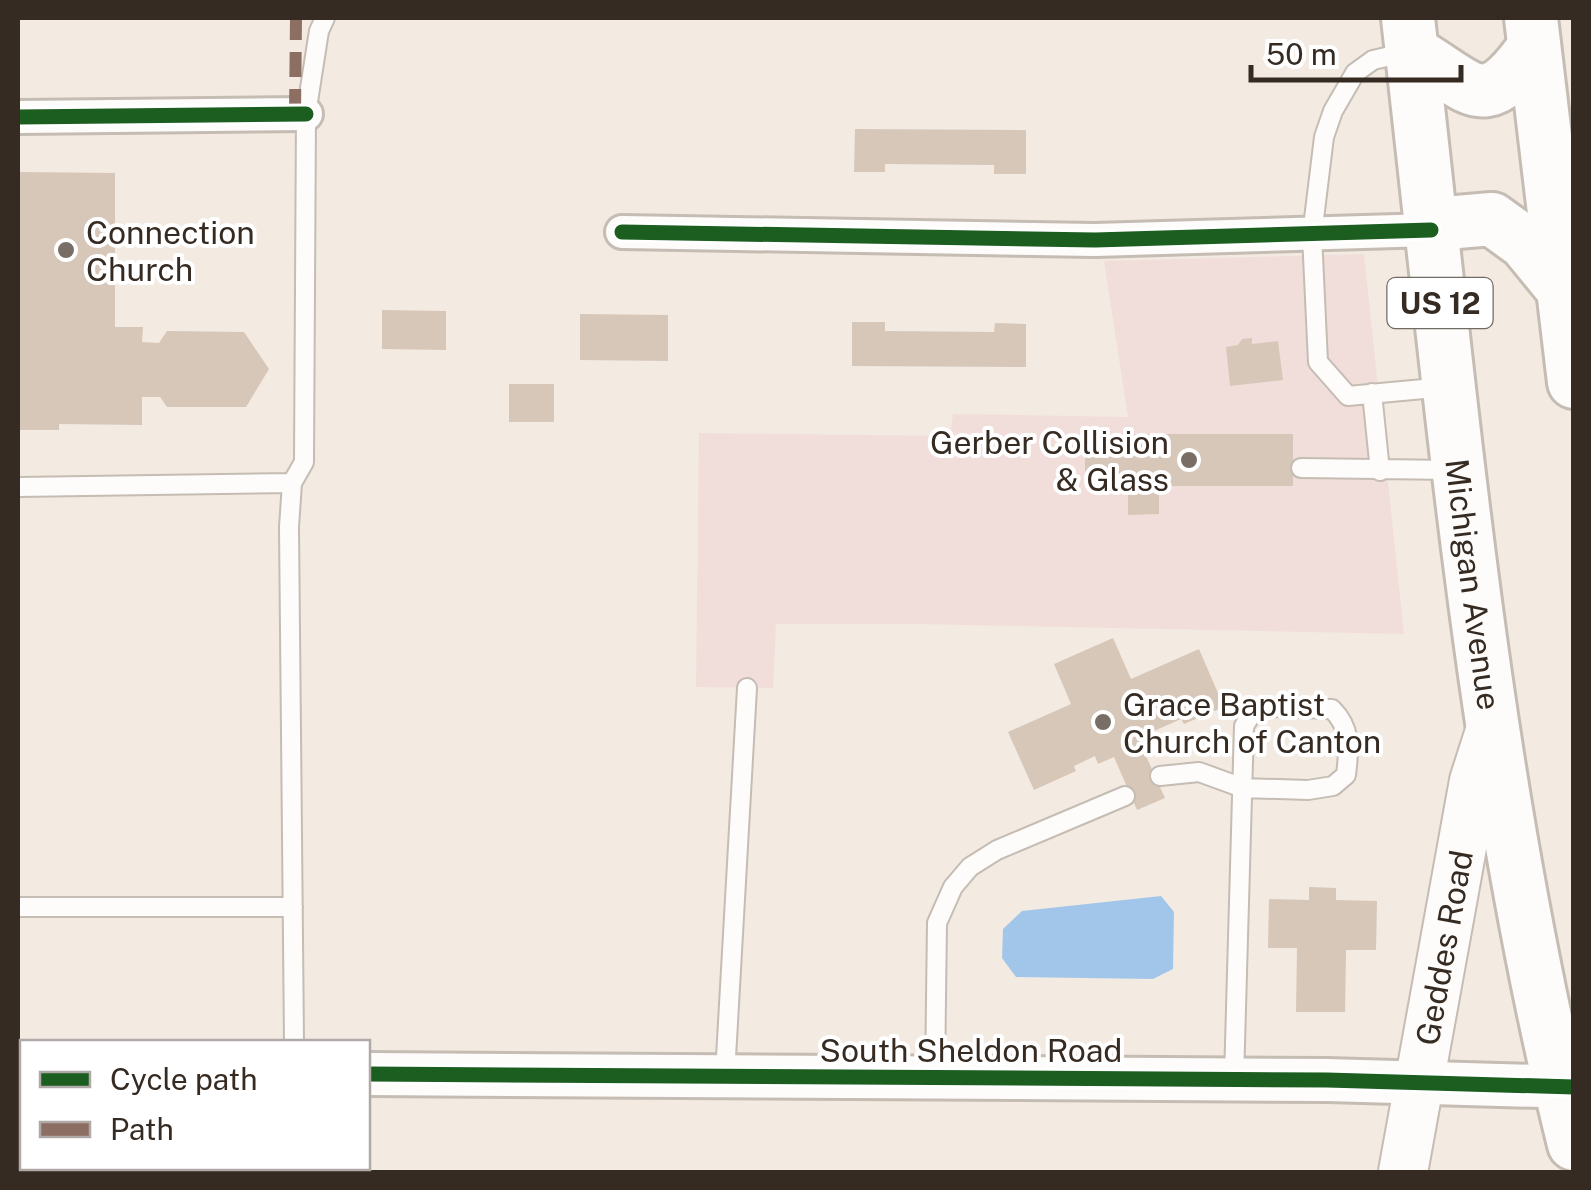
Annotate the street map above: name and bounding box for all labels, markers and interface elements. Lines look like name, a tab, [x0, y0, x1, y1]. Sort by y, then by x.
scale bar	[1251, 20, 1461, 82]
text: 50 m	[1266, 36, 1337, 72]
place label: Connection Church	[86, 214, 255, 288]
marker: Connection Church	[55, 239, 77, 261]
road number: US 12	[1388, 278, 1492, 328]
place label: Gerber Collision & Glass	[930, 424, 1169, 498]
marker: Gerber Collision & Glass	[1178, 449, 1200, 471]
street label: Michigan Avenue	[1439, 457, 1508, 712]
place label: Grace Baptist Church of Canton	[1123, 686, 1381, 760]
marker: Grace Baptist Church of Canton	[1092, 711, 1114, 733]
street label: Geddes Road	[1408, 847, 1480, 1048]
street label: South Sheldon Road	[820, 1032, 1122, 1069]
legend	[20, 1040, 370, 1170]
text: Cycle path	[110, 1061, 258, 1097]
text: Path	[110, 1111, 174, 1147]

